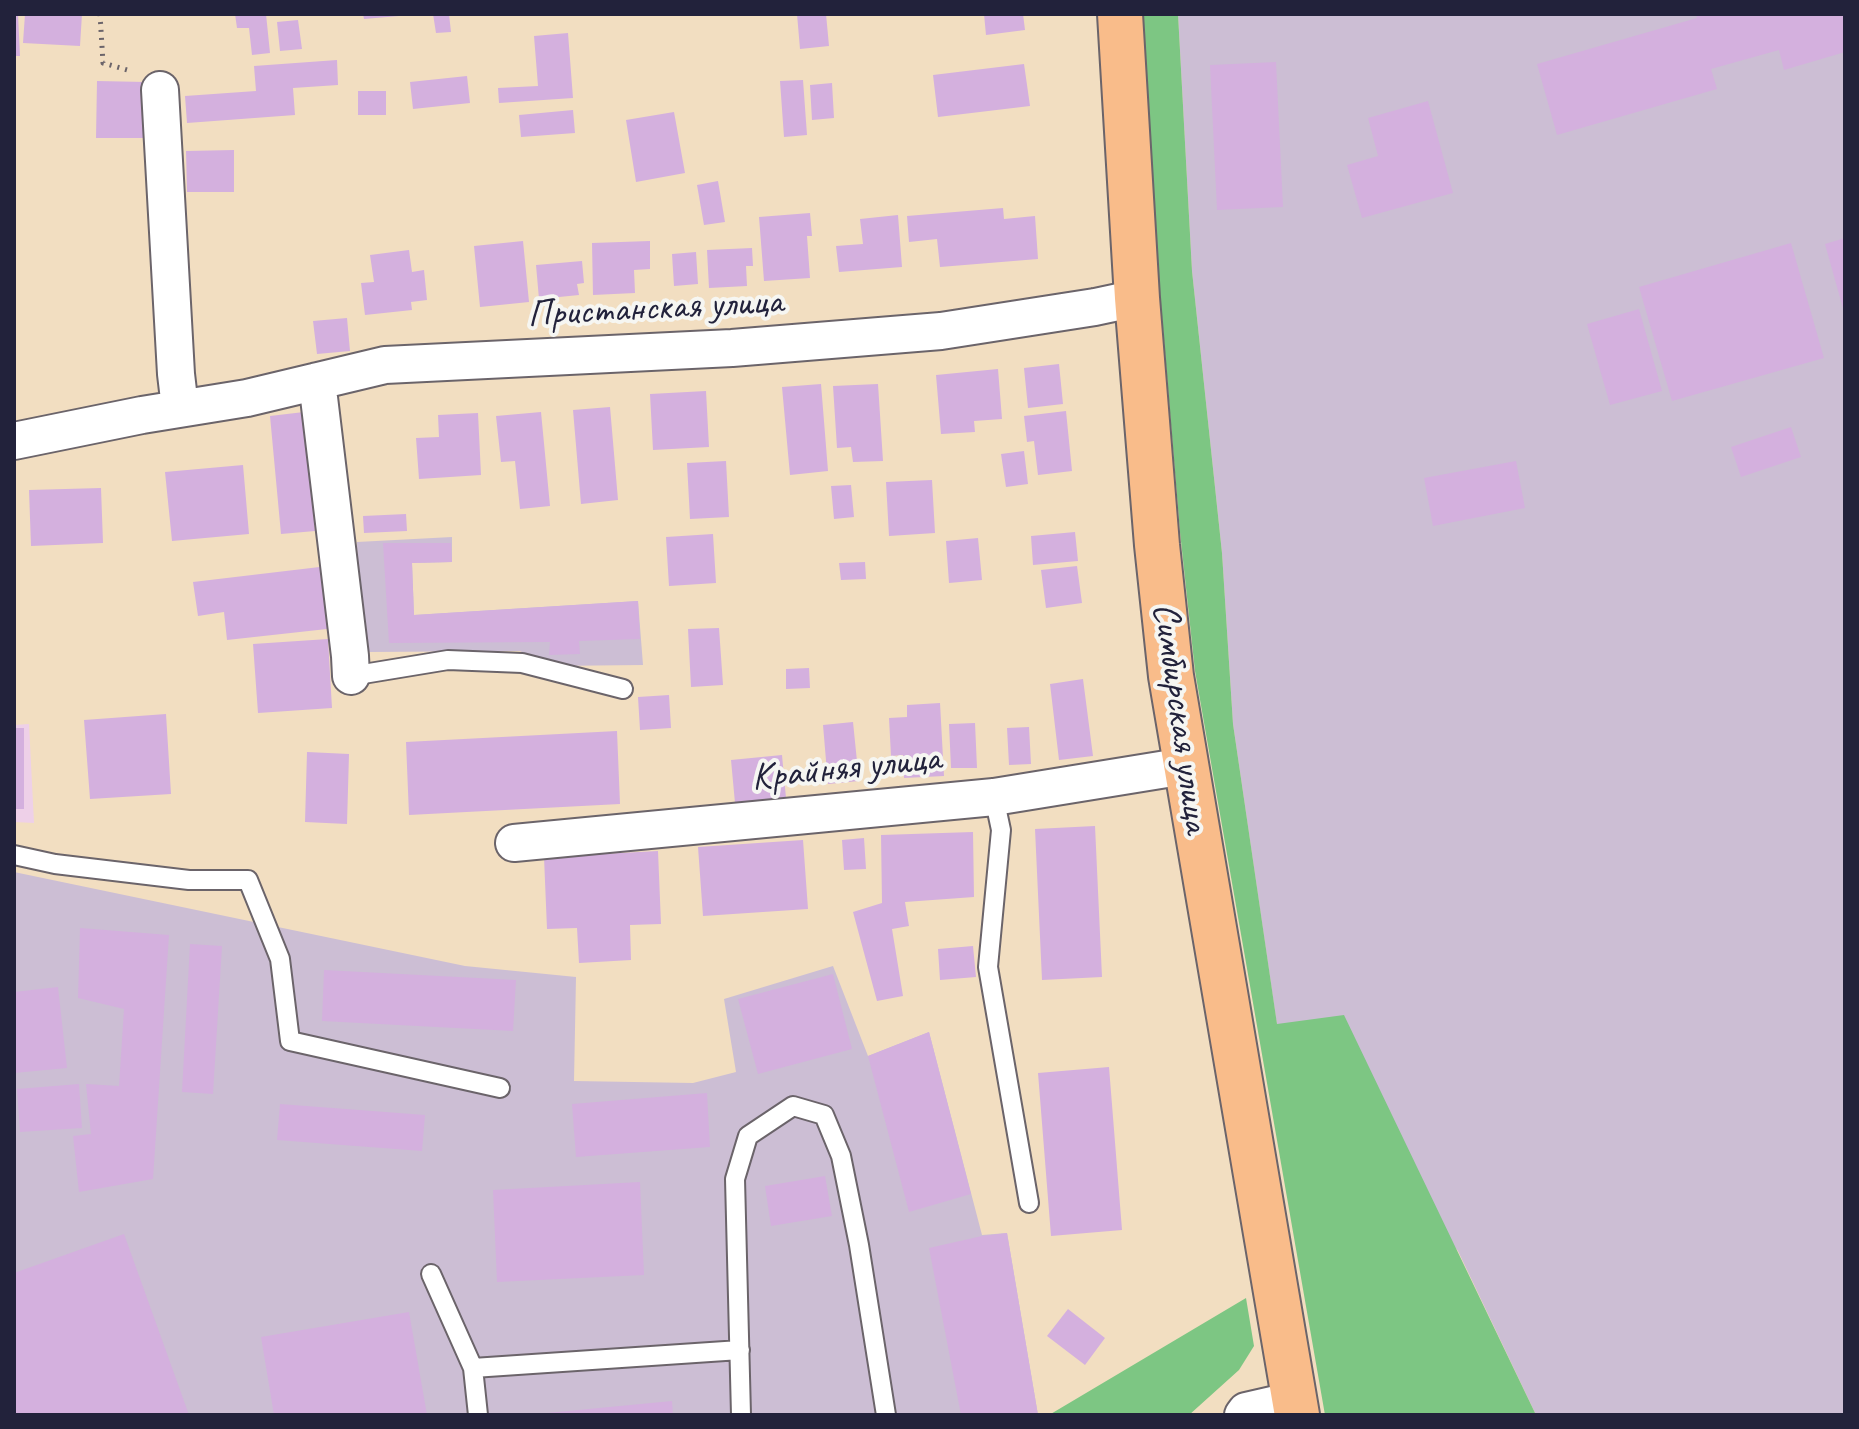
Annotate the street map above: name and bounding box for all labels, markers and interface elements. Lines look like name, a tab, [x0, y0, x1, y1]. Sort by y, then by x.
street label: Пристанская улица	[526, 280, 784, 338]
street label: Симбирская улица	[1141, 600, 1219, 836]
street label: Крайняя улица	[749, 736, 943, 802]

